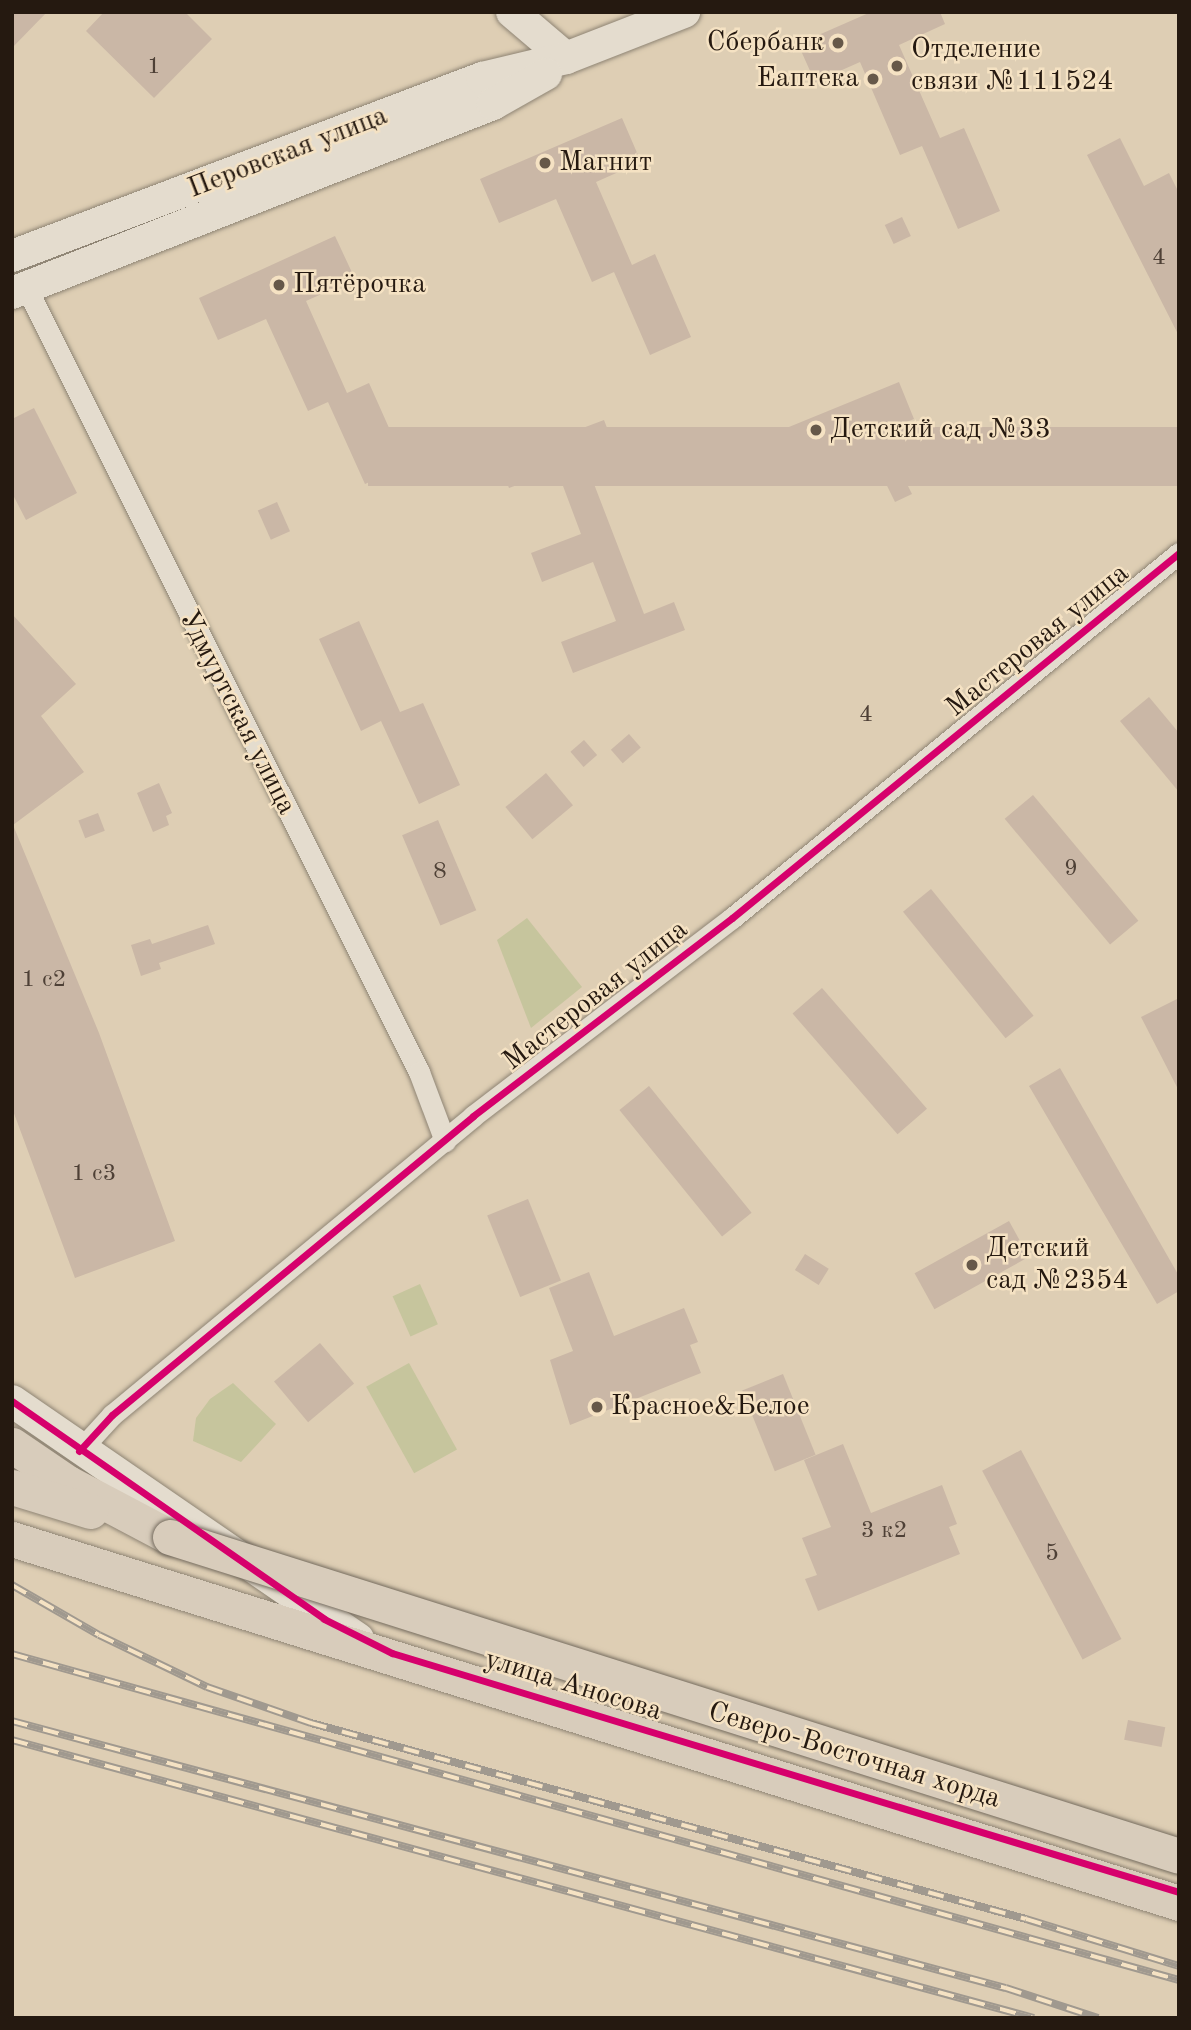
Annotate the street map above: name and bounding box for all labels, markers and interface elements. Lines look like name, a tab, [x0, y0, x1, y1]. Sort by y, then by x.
place label: Сбербанк	[707, 26, 824, 60]
place label: Отделение связи №111524	[911, 33, 1114, 99]
marker: Сбербанк	[830, 35, 846, 51]
house number: 1	[147, 54, 161, 82]
marker: Отделение связи №111524	[889, 58, 905, 74]
place label: Еаптека	[757, 62, 859, 96]
marker: Еаптека	[865, 71, 881, 87]
street label: Перовская улица	[184, 100, 392, 206]
place label: Магнит	[559, 146, 652, 180]
marker: Магнит	[537, 155, 553, 171]
house number: 4	[1152, 245, 1166, 273]
place label: Пятёрочка	[293, 268, 426, 302]
marker: Пятёрочка	[271, 277, 287, 293]
place label: Детский сад №33	[830, 413, 1051, 447]
marker: Детский сад №33	[808, 422, 824, 438]
street label: Мастеровая улица	[940, 557, 1136, 725]
street label: Удмуртская улица	[171, 605, 303, 821]
house number: 4	[859, 702, 873, 730]
house number: 9	[1064, 856, 1078, 884]
house number: 8	[433, 859, 447, 887]
street label: Мастеровая улица	[497, 913, 695, 1079]
house number: 1 с2	[21, 967, 67, 995]
house number: 1 с3	[71, 1161, 117, 1189]
place label: Детский сад №2354	[986, 1232, 1128, 1298]
marker: Детский сад №2354	[964, 1257, 980, 1273]
place label: Красное&Белое	[611, 1390, 810, 1424]
marker: Красное&Белое	[589, 1399, 605, 1415]
house number: 3 к2	[861, 1518, 907, 1546]
house number: 5	[1045, 1541, 1059, 1569]
street label: улица Аносова	[480, 1643, 666, 1729]
street label: Северо-Восточная хорда	[704, 1696, 1004, 1816]

